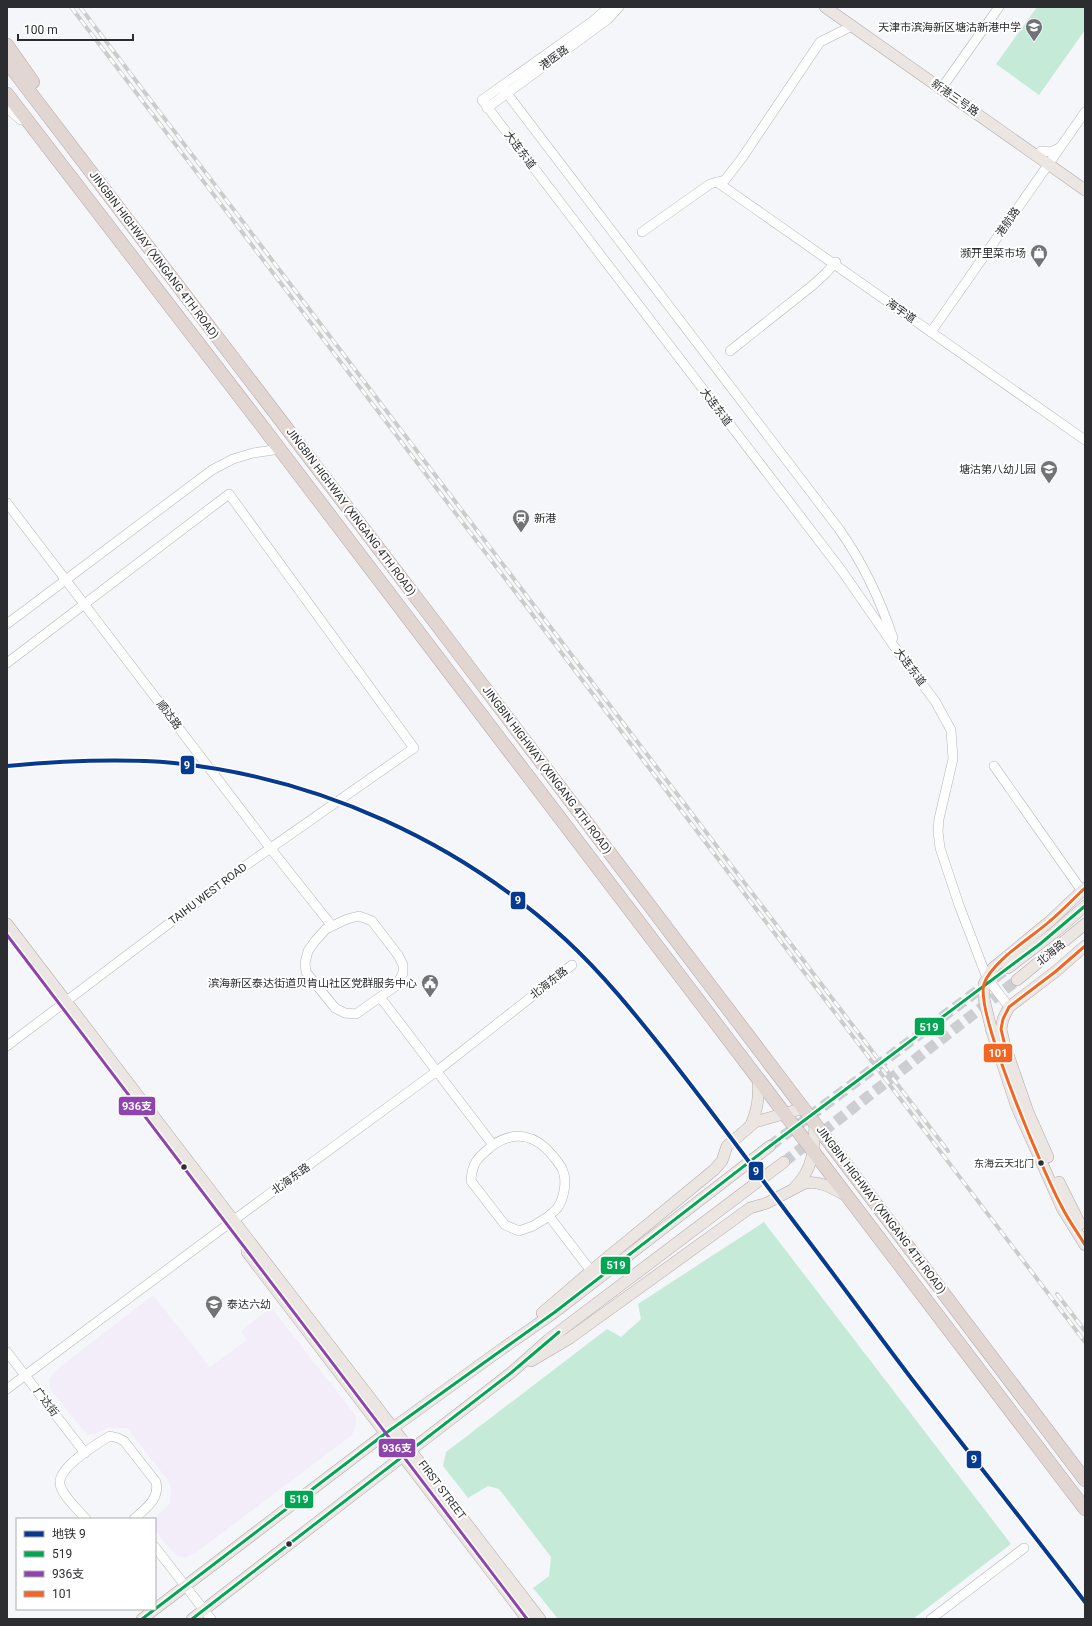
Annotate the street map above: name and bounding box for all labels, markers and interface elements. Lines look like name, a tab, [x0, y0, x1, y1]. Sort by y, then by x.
scale bar	[18, 16, 133, 42]
school or university icon: 天津市滨海新区塘沽新港中学	[1024, 17, 1044, 42]
place label: 天津市滨海新区塘沽新港中学	[878, 21, 1021, 34]
text: 100 m	[24, 23, 58, 37]
street label: 港医路	[537, 43, 571, 73]
street label: 新港三号路	[929, 77, 981, 119]
street label: 大连东道	[502, 129, 538, 171]
street label: JINGBIN HIGHWAY (XINGANG 4TH ROAD)	[87, 169, 221, 342]
street label: 港航路	[993, 205, 1023, 239]
shop icon: 濒开里菜市场	[1029, 243, 1049, 268]
place label: 濒开里菜市场	[960, 247, 1026, 260]
street label: 海宇道	[884, 296, 918, 326]
street label: 大连东道	[698, 386, 734, 428]
street label: JINGBIN HIGHWAY (XINGANG 4TH ROAD)	[284, 426, 418, 599]
school or university icon: 塘沽第八幼儿园	[1039, 459, 1059, 484]
place label: 塘沽第八幼儿园	[959, 463, 1036, 476]
station icon: 新港	[511, 508, 531, 533]
place label: 新港	[534, 512, 556, 525]
street label: 大连东道	[892, 646, 928, 688]
street label: JINGBIN HIGHWAY (XINGANG 4TH ROAD)	[480, 684, 614, 857]
street label: 顺达路	[154, 698, 184, 732]
line badge: 9	[180, 755, 195, 775]
text: 9	[184, 759, 190, 772]
street label: TAIHU WEST ROAD	[166, 860, 250, 928]
line badge: 9	[510, 891, 526, 910]
text: 9	[515, 894, 521, 907]
street label: 北海路	[1034, 938, 1068, 968]
street label: 北海东路	[528, 964, 570, 1002]
public building icon: 滨海新区泰达街道贝肯山社区党群服务中心	[420, 973, 440, 998]
place label: 滨海新区泰达街道贝肯山社区党群服务中心	[208, 977, 417, 990]
line badge: 519	[914, 1017, 945, 1036]
text: 519	[920, 1021, 938, 1034]
line badge: 101	[983, 1043, 1013, 1063]
text: 101	[989, 1047, 1007, 1060]
line badge: 936支	[118, 1096, 156, 1116]
text: 936支	[122, 1100, 152, 1113]
street label: JINGBIN HIGHWAY (XINGANG 4TH ROAD)	[814, 1124, 948, 1297]
place label: 东海云天北门	[974, 1158, 1034, 1169]
marker: 东海云天北门	[1036, 1158, 1046, 1168]
street label: 北海东路	[269, 1161, 313, 1197]
line badge: 9	[748, 1161, 764, 1181]
unlabelled marker	[179, 1162, 189, 1172]
text: 9	[753, 1165, 759, 1178]
line badge: 519	[600, 1256, 631, 1275]
text: 519	[607, 1259, 625, 1272]
school or university icon: 泰达六幼	[204, 1294, 224, 1319]
place label: 泰达六幼	[227, 1298, 271, 1311]
street label: 广达街	[31, 1385, 61, 1419]
line badge: 936支	[378, 1438, 416, 1458]
text: 936支	[382, 1442, 412, 1455]
line badge: 9	[966, 1450, 982, 1469]
text: 9	[971, 1453, 977, 1466]
street label: FIRST STREET	[416, 1458, 469, 1522]
line badge: 519	[284, 1490, 314, 1509]
text: 519	[290, 1493, 308, 1506]
legend	[16, 1518, 156, 1610]
text: 地铁 9	[52, 1527, 86, 1541]
unlabelled marker	[284, 1539, 294, 1549]
text: 519	[52, 1547, 72, 1561]
text: 936支	[52, 1567, 84, 1581]
text: 101	[52, 1587, 72, 1601]

